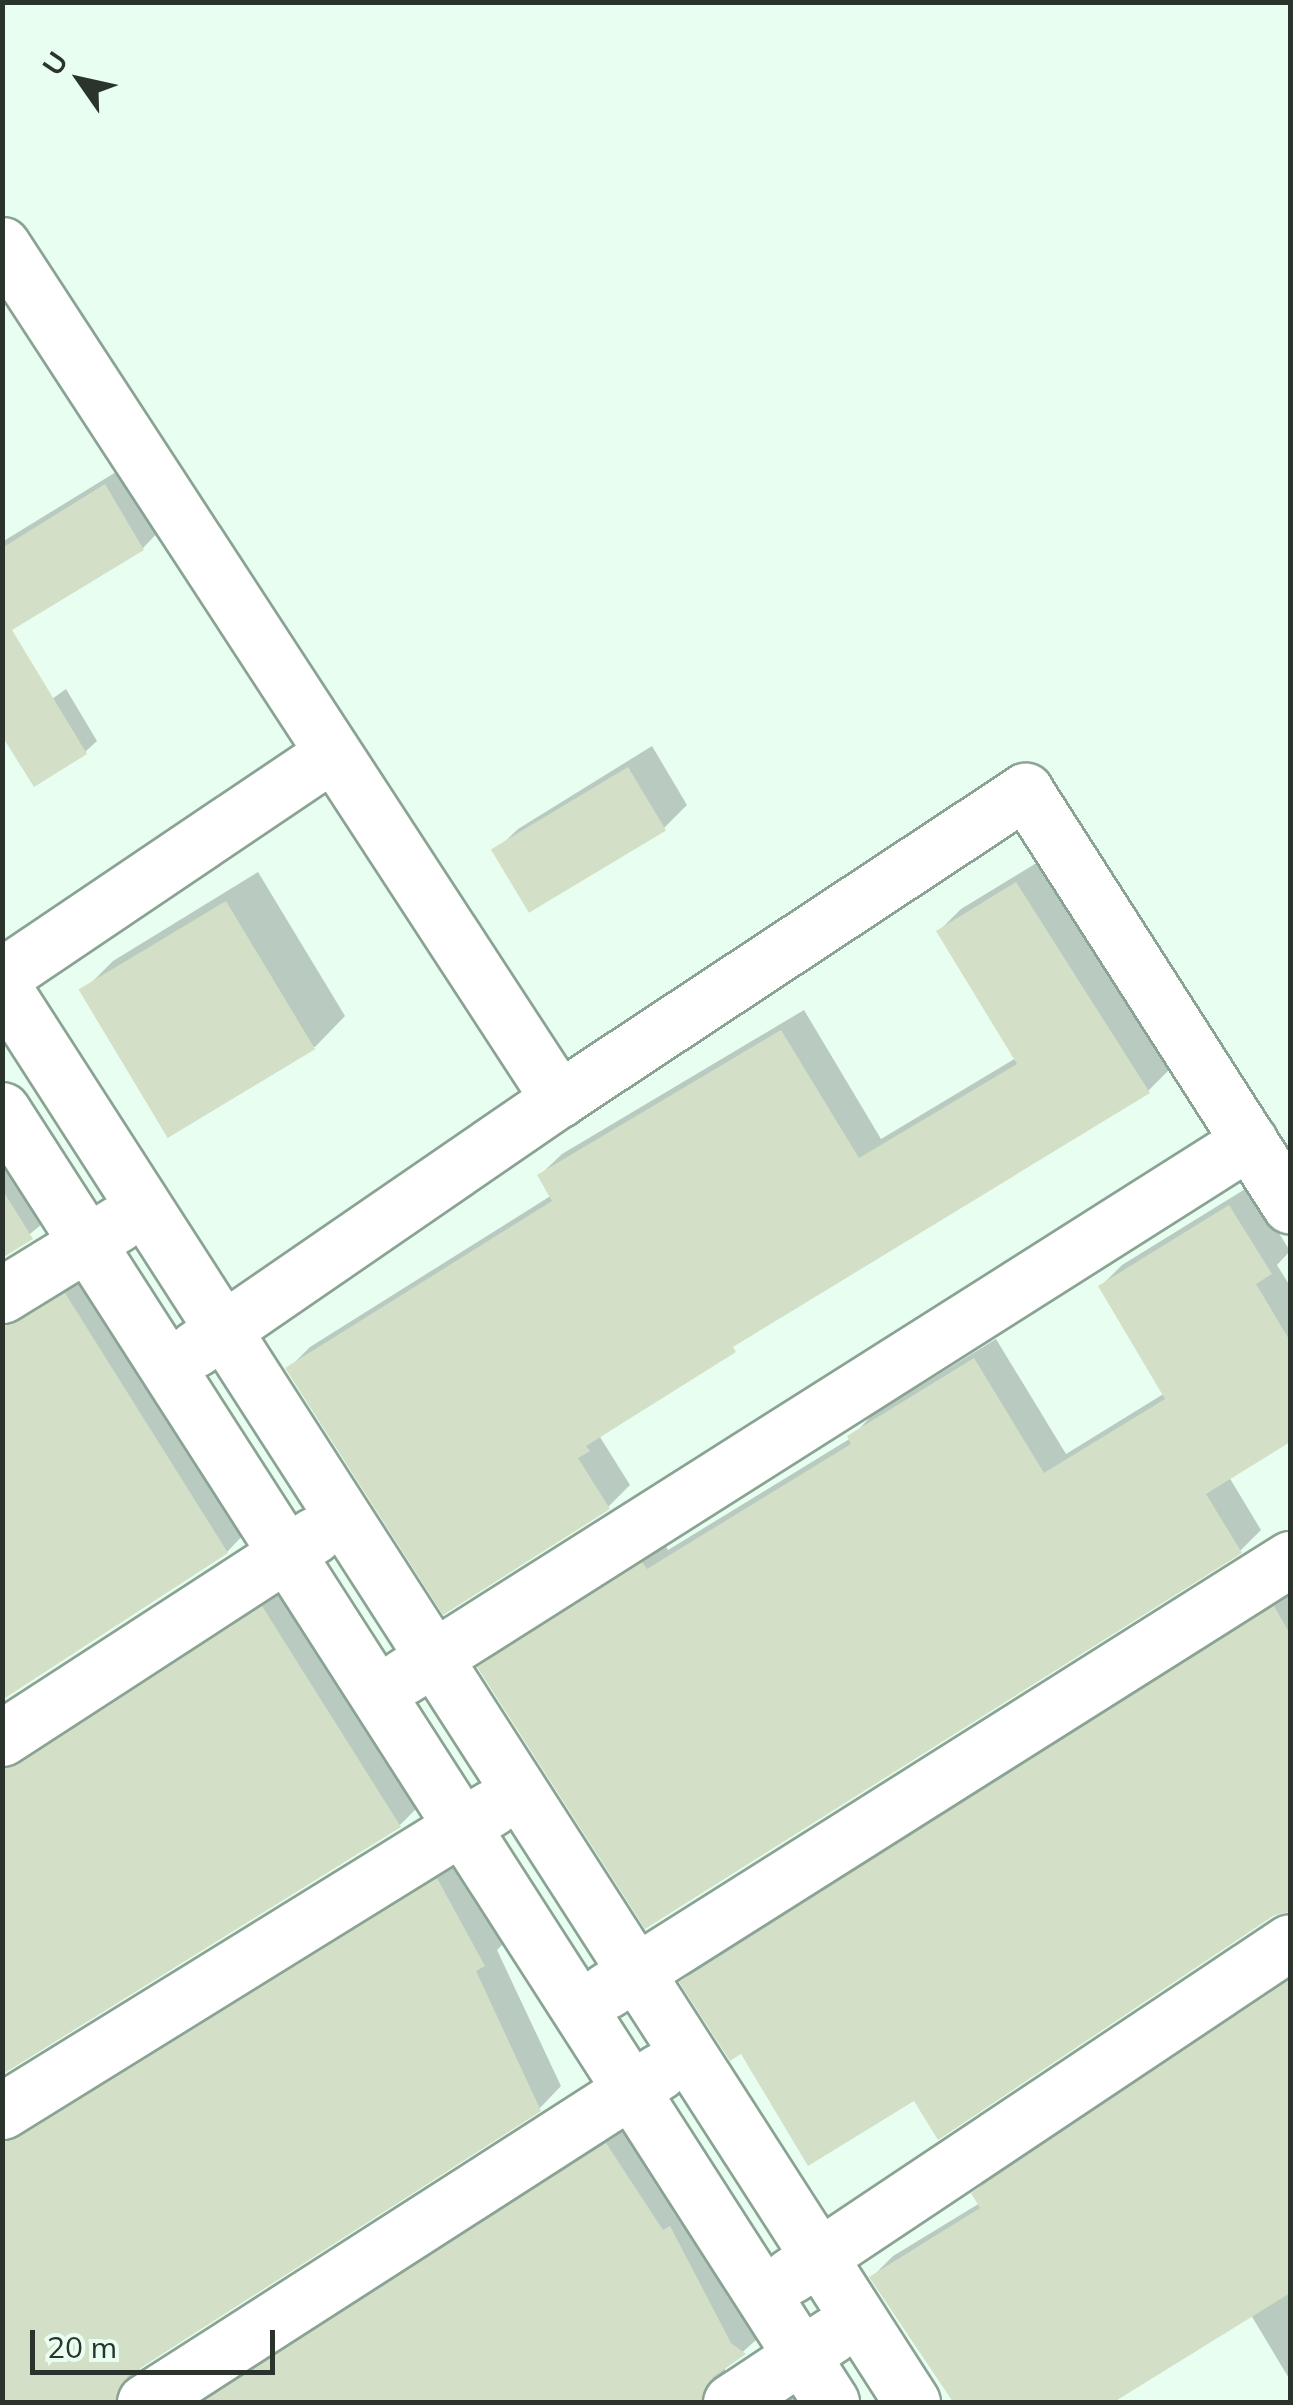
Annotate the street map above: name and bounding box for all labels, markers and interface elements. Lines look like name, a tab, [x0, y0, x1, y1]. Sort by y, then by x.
north arrow	[30, 30, 130, 130]
text: U	[34, 45, 75, 81]
scale bar	[35, 2310, 280, 2372]
text: 20 m	[47, 2328, 117, 2366]

